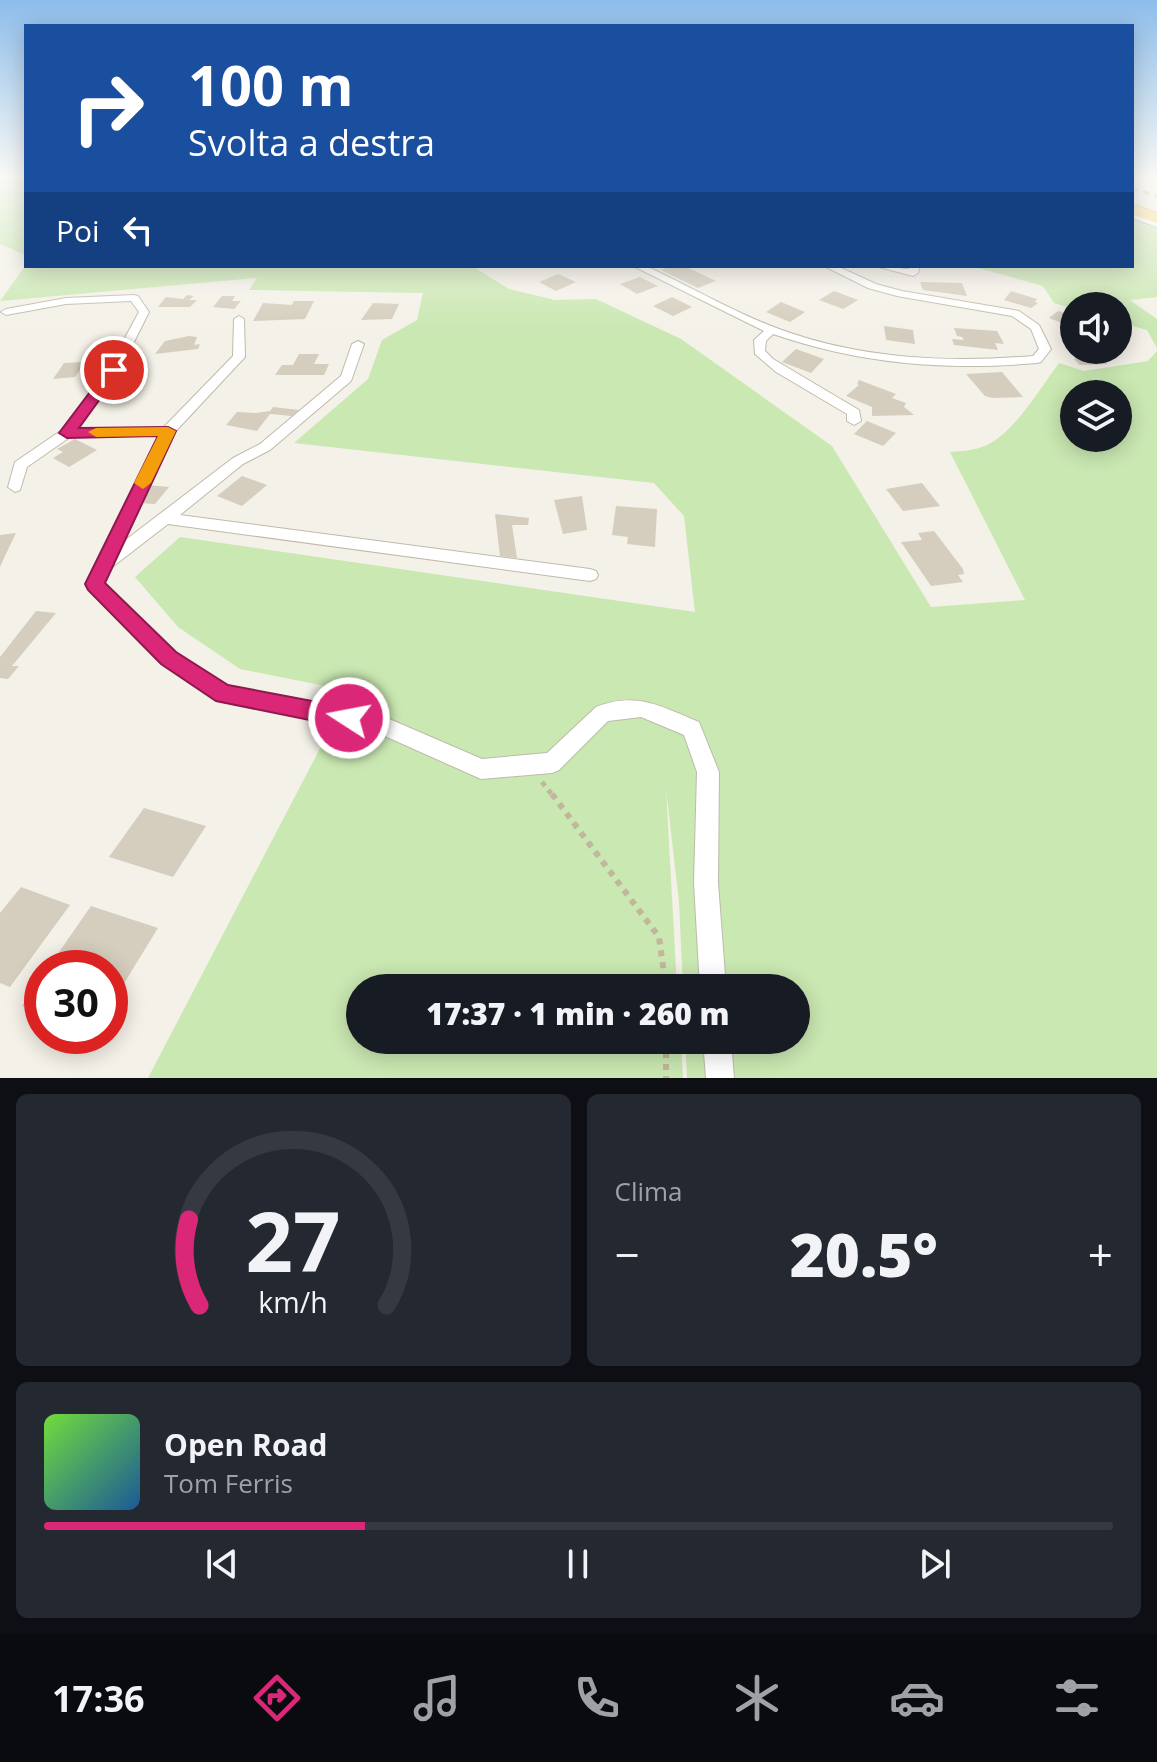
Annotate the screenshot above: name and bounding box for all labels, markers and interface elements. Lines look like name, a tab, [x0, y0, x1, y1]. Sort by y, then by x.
text: 100 m	[188, 46, 354, 122]
icon: right	[56, 56, 160, 160]
text: Svolta a destra	[188, 118, 435, 167]
icon: left	[116, 208, 160, 252]
text: Poi	[56, 210, 100, 251]
map controls	[1060, 292, 1132, 452]
button: sound	[1060, 292, 1132, 364]
pin	[80, 336, 148, 404]
icon: arrive	[92, 348, 136, 392]
button: layers	[1060, 380, 1132, 452]
position arrow	[307, 676, 391, 760]
speed limit sign: 30	[24, 950, 128, 1054]
text: 17:37 · 1 min · 260 m	[426, 993, 730, 1034]
text: Clima	[615, 1173, 683, 1209]
text: 27	[246, 1183, 341, 1296]
text: 20.5°	[790, 1213, 938, 1295]
text: −	[615, 1224, 640, 1284]
text: +	[1088, 1224, 1113, 1284]
text: km/h	[259, 1282, 328, 1321]
text: Open Road	[164, 1424, 328, 1465]
text: Tom Ferris	[164, 1465, 293, 1501]
icon: previous	[200, 1542, 244, 1586]
icon: pause	[556, 1542, 600, 1586]
icon: next	[913, 1542, 957, 1586]
icon: directions	[249, 1670, 305, 1726]
icon: music	[409, 1670, 465, 1726]
icon: phone	[569, 1670, 625, 1726]
icon: climate	[729, 1670, 785, 1726]
icon: car	[889, 1670, 945, 1726]
icon: filters	[1049, 1670, 1105, 1726]
text: 17:36	[52, 1674, 145, 1723]

